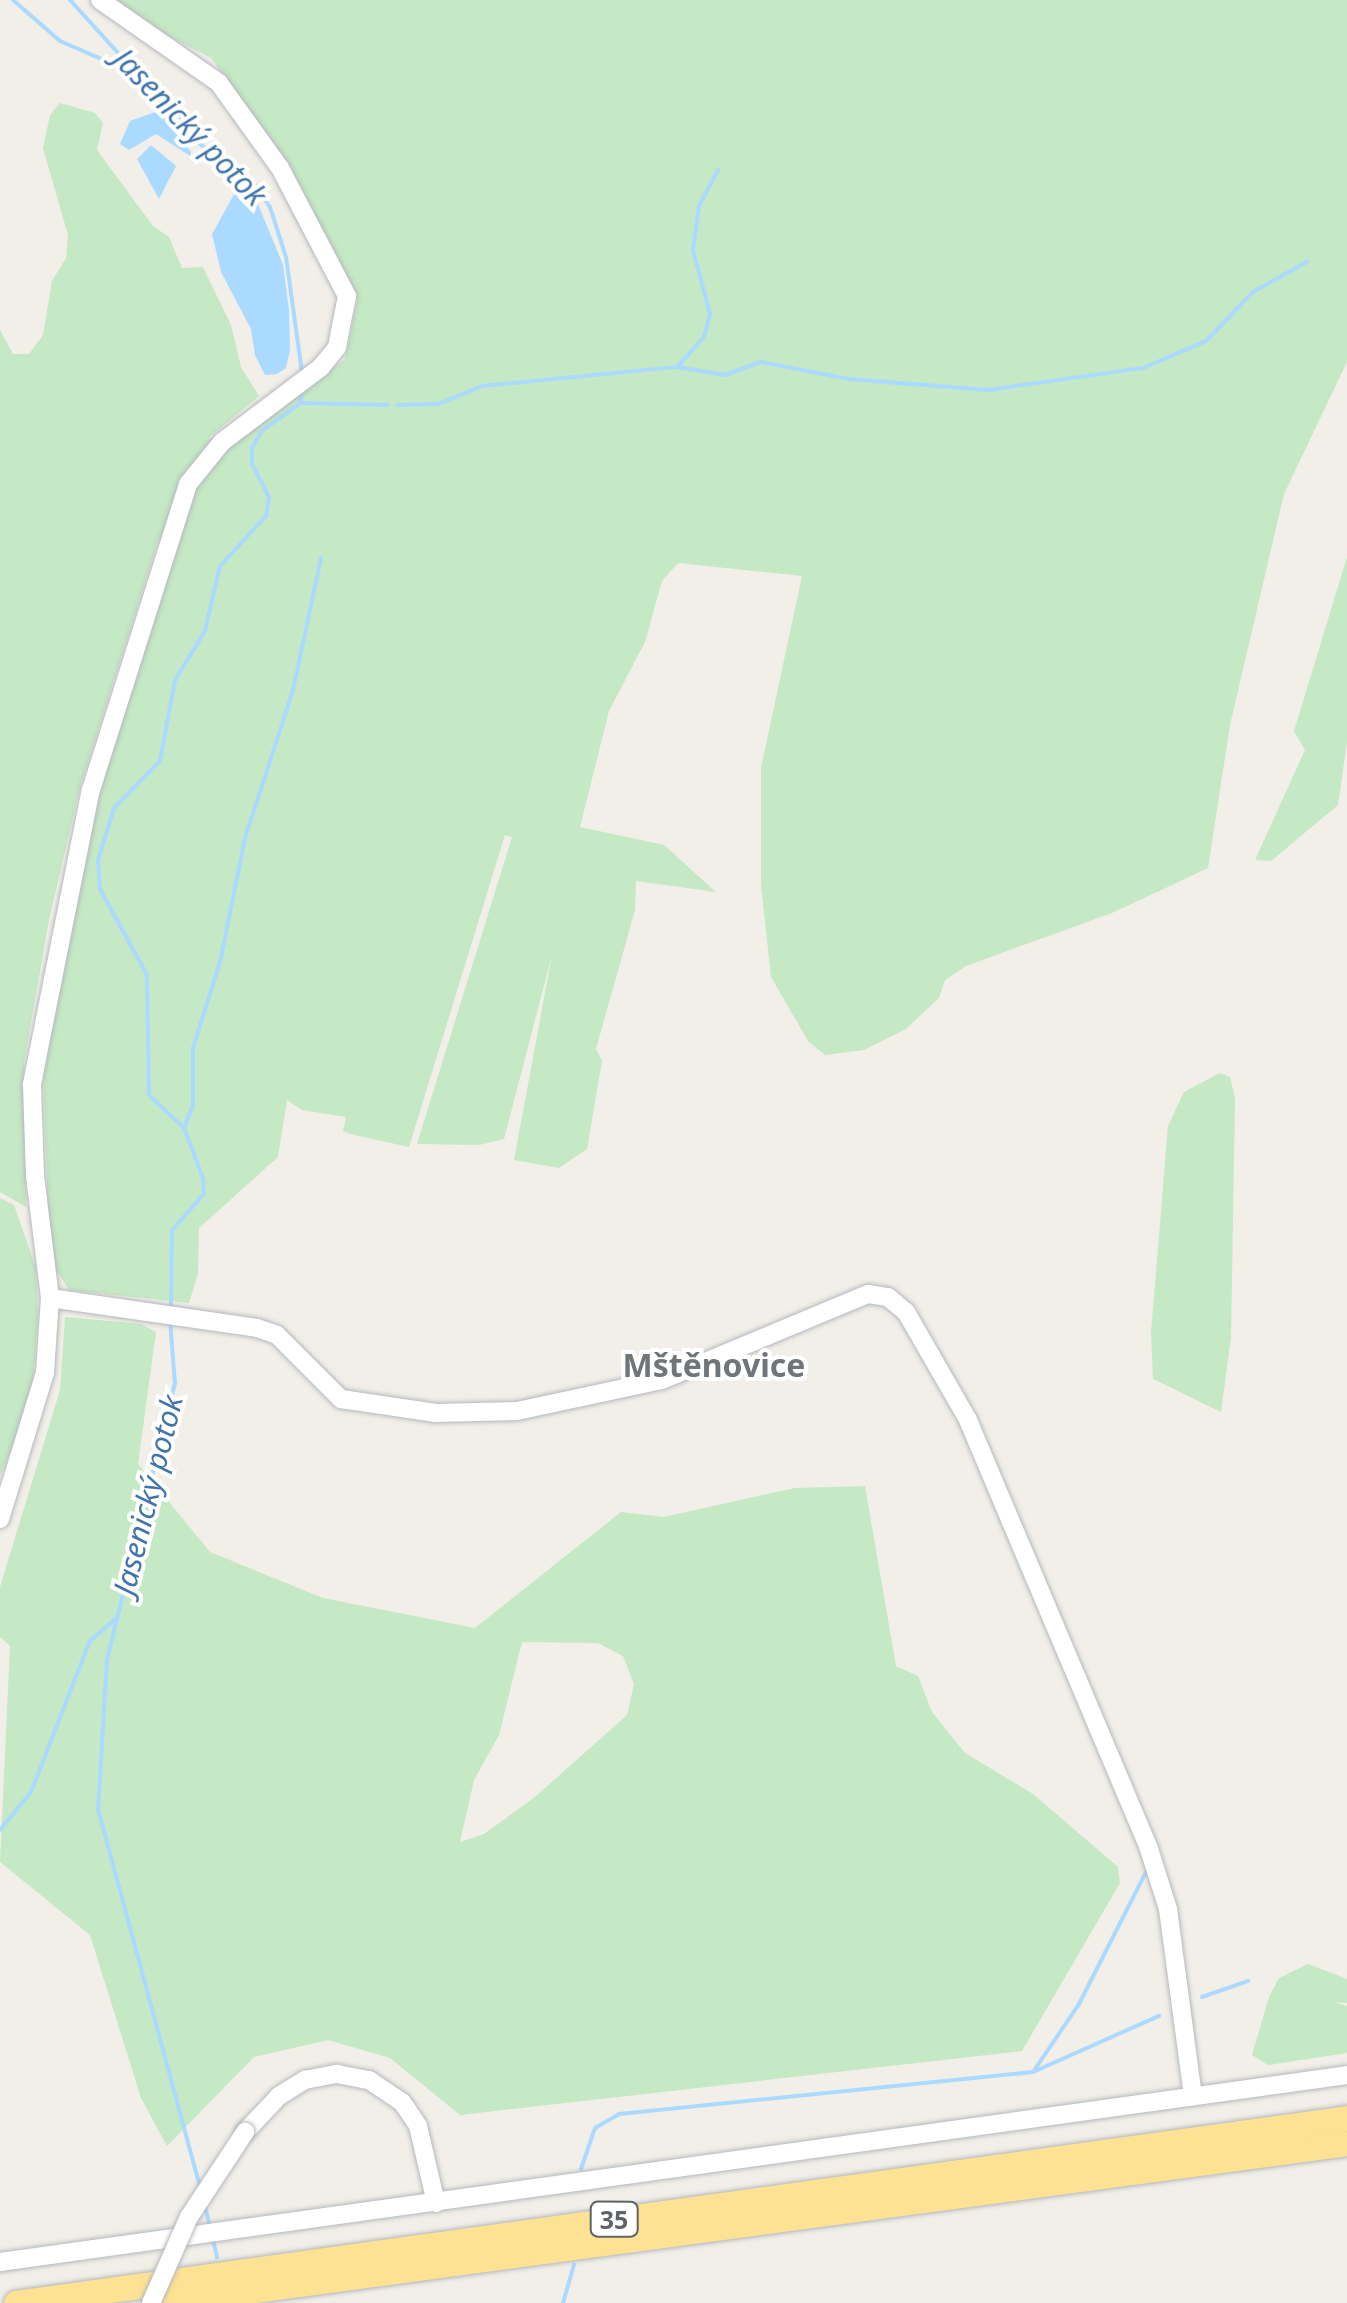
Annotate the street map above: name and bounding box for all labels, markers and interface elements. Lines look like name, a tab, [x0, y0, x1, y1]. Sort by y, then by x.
water label: Jasenický potok	[106, 41, 274, 213]
district label: Mštěnovice	[623, 1346, 805, 1384]
water label: Jasenický potok	[106, 1391, 190, 1599]
road number: 35	[589, 2199, 639, 2239]

